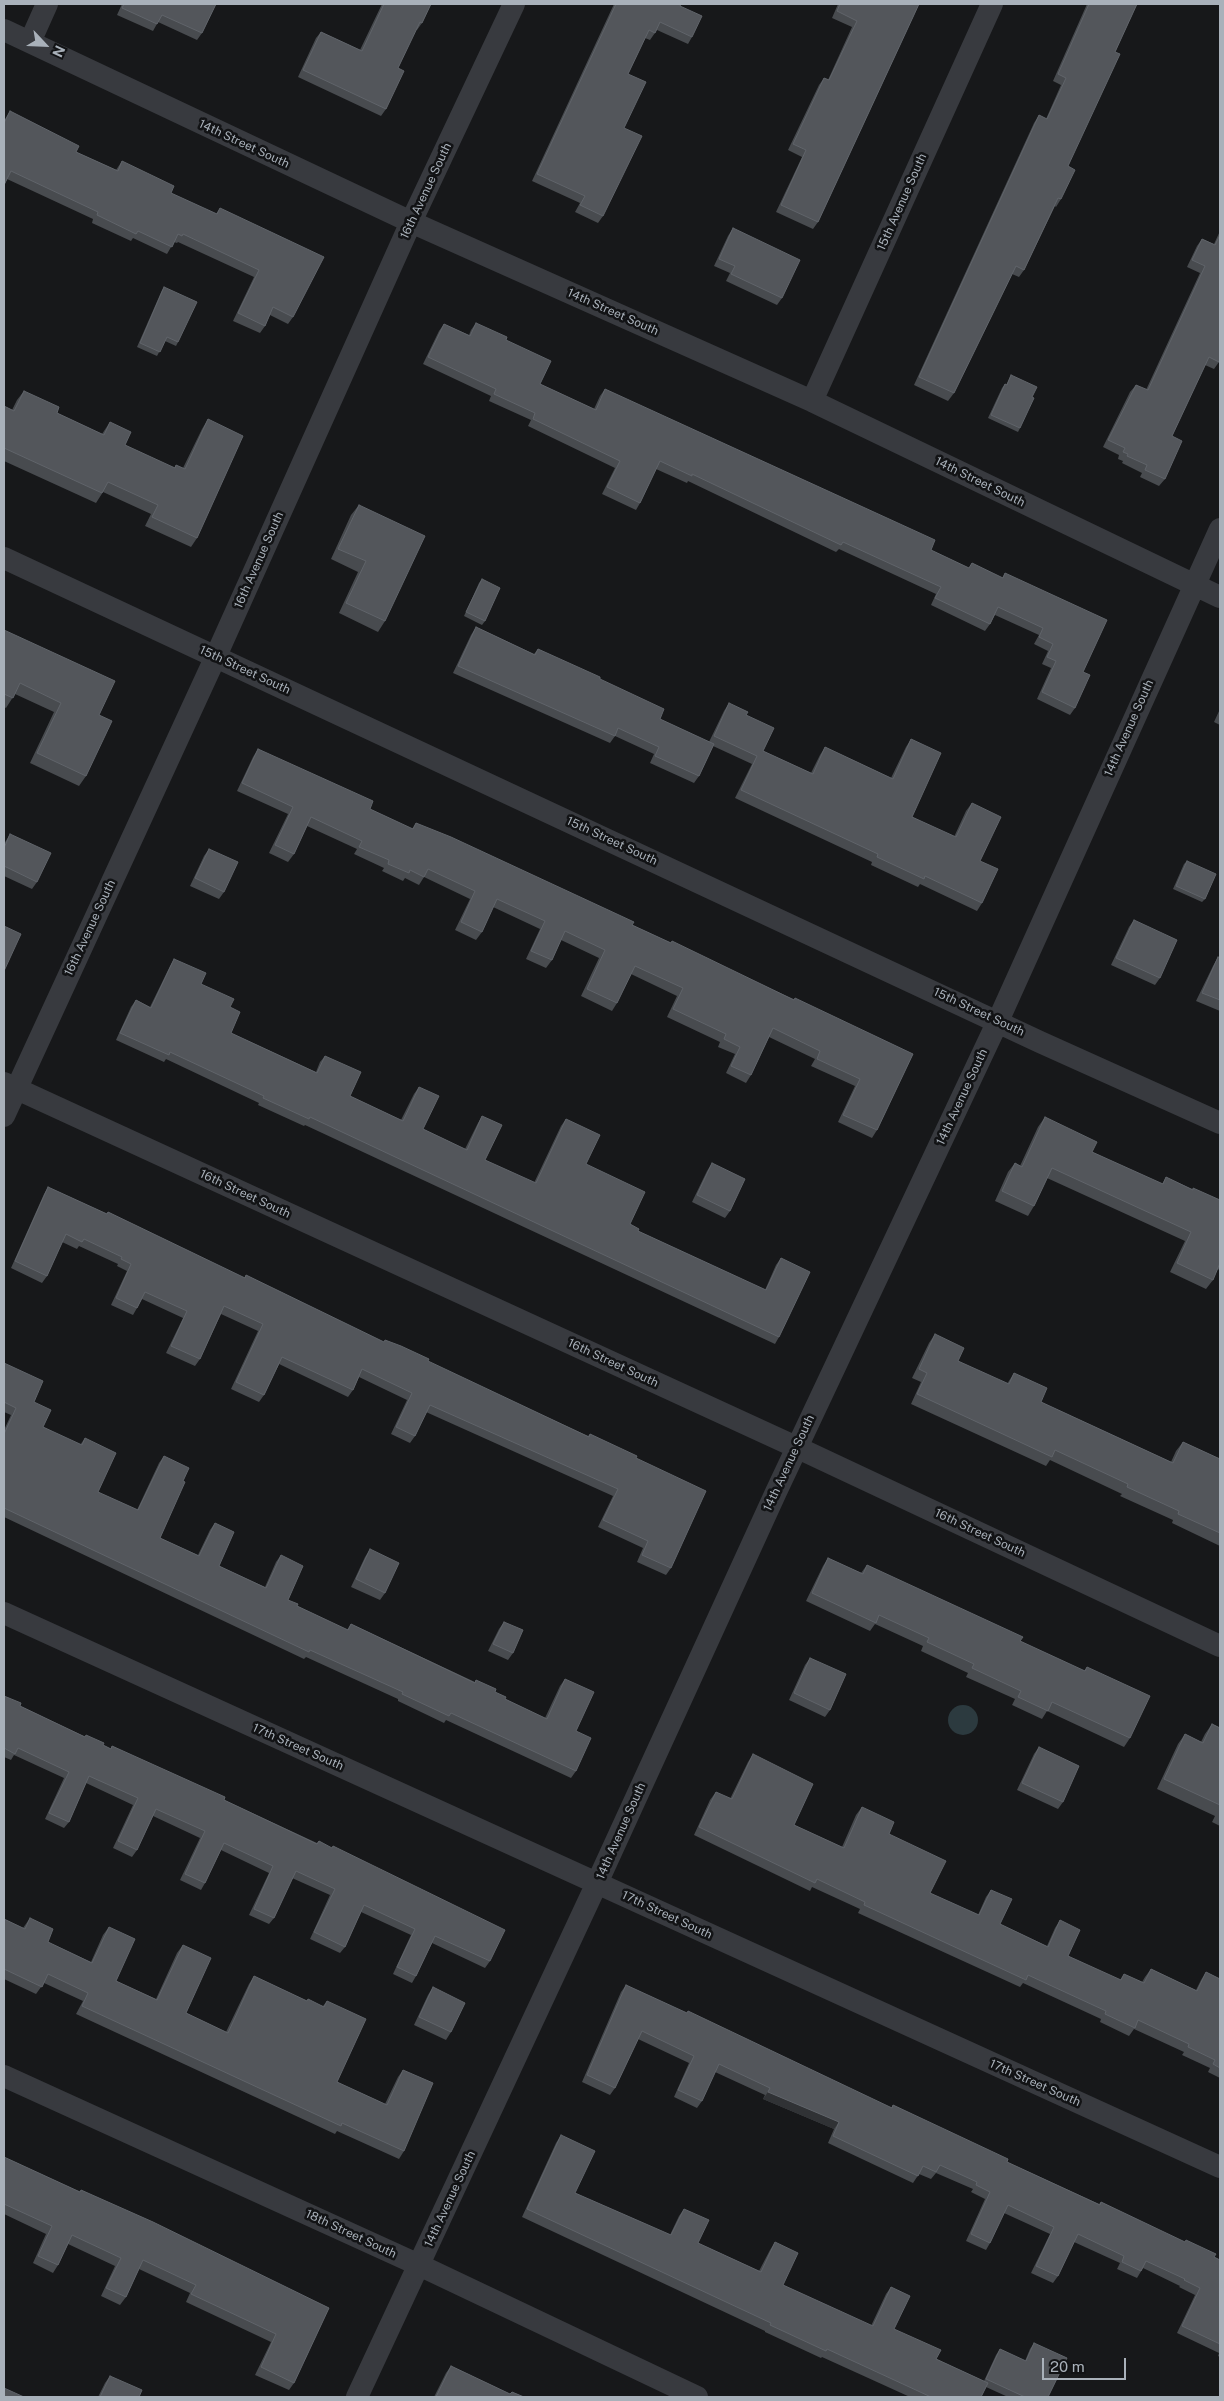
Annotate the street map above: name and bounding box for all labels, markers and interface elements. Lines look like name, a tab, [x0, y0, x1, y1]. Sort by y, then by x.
north arrow	[20, 20, 70, 70]
text: N	[49, 43, 68, 60]
street label: 14th Street South	[196, 117, 292, 171]
street label: 16th Avenue South	[397, 141, 455, 241]
street label: 15th Avenue South	[874, 151, 930, 253]
street label: 14th Street South	[565, 285, 661, 339]
street label: 14th Street South	[933, 454, 1027, 510]
street label: 16th Avenue South	[231, 509, 287, 611]
street label: 15th Street South	[197, 643, 293, 697]
street label: 14th Avenue South	[1101, 677, 1157, 779]
street label: 15th Street South	[564, 814, 660, 868]
street label: 16th Avenue South	[61, 878, 119, 978]
street label: 15th Street South	[931, 985, 1027, 1039]
street label: 14th Avenue South	[933, 1047, 991, 1147]
street label: 16th Street South	[197, 1167, 293, 1221]
street label: 16th Street South	[565, 1336, 661, 1390]
street label: 14th Avenue South	[760, 1413, 818, 1513]
street label: 16th Street South	[932, 1506, 1028, 1560]
street label: 17th Street South	[250, 1721, 346, 1773]
street label: 14th Avenue South	[593, 1780, 649, 1882]
street label: 17th Street South	[620, 1888, 714, 1942]
street label: 17th Street South	[987, 2057, 1083, 2109]
street label: 14th Avenue South	[421, 2149, 479, 2249]
street label: 18th Street South	[303, 2207, 399, 2261]
scale bar	[1044, 2348, 1128, 2380]
text: 20 m	[1050, 2358, 1085, 2375]

